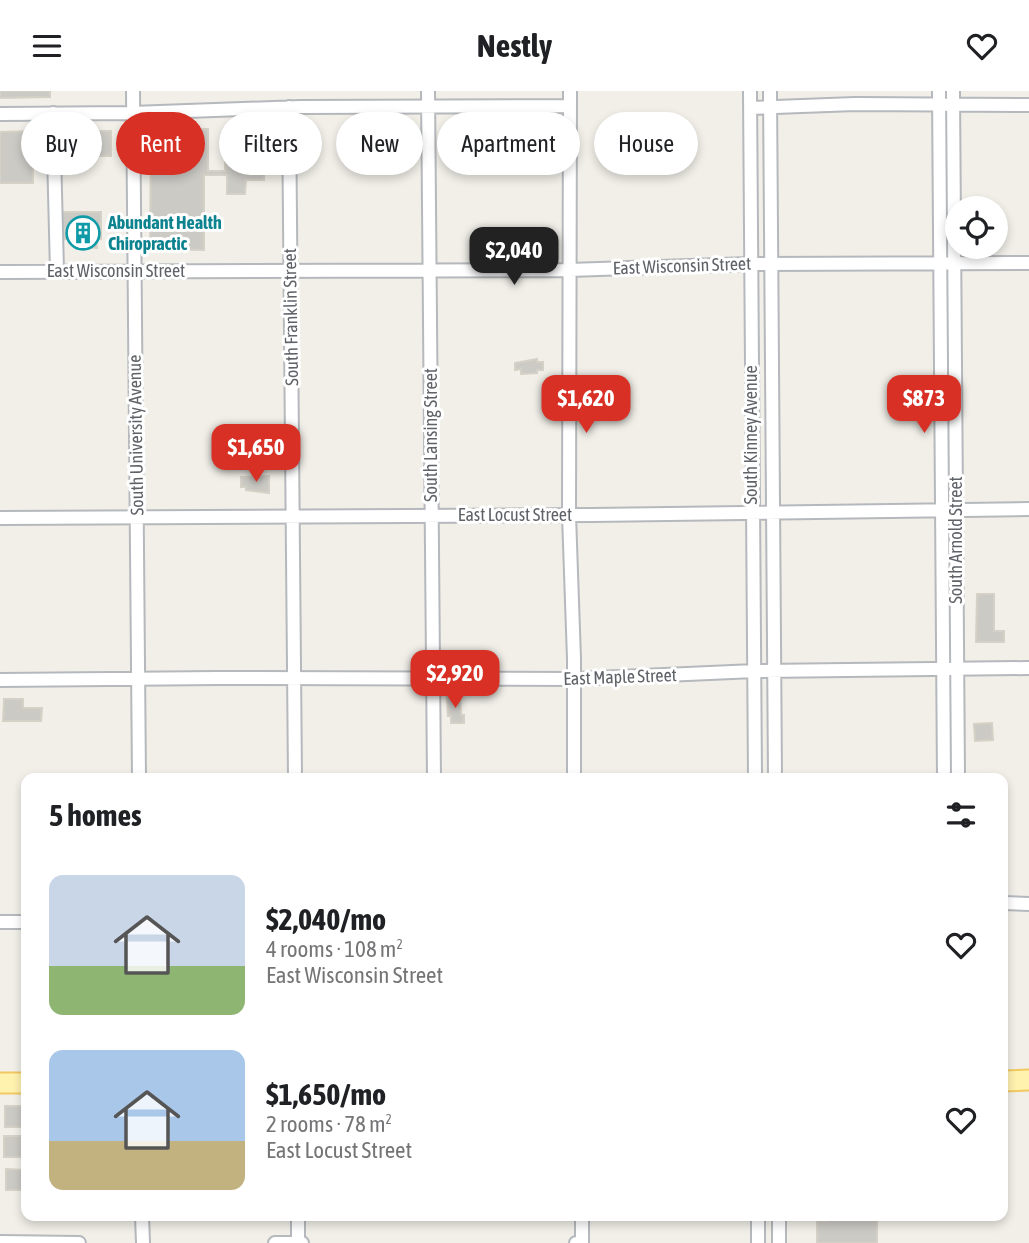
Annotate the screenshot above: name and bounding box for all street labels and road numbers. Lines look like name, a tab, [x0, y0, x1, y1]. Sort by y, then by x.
street label: South Franklin Street	[279, 248, 302, 386]
street label: East Wisconsin Street	[612, 253, 752, 278]
street label: East Wisconsin Street	[47, 260, 185, 281]
street label: South University Avenue	[124, 354, 147, 516]
street label: South Kinney Avenue	[740, 365, 761, 505]
street label: South Lansing Street	[420, 368, 441, 502]
street label: South Arnold Street	[945, 476, 966, 604]
street label: East Locust Street	[458, 504, 572, 525]
street label: East Maple Street	[563, 664, 677, 689]

